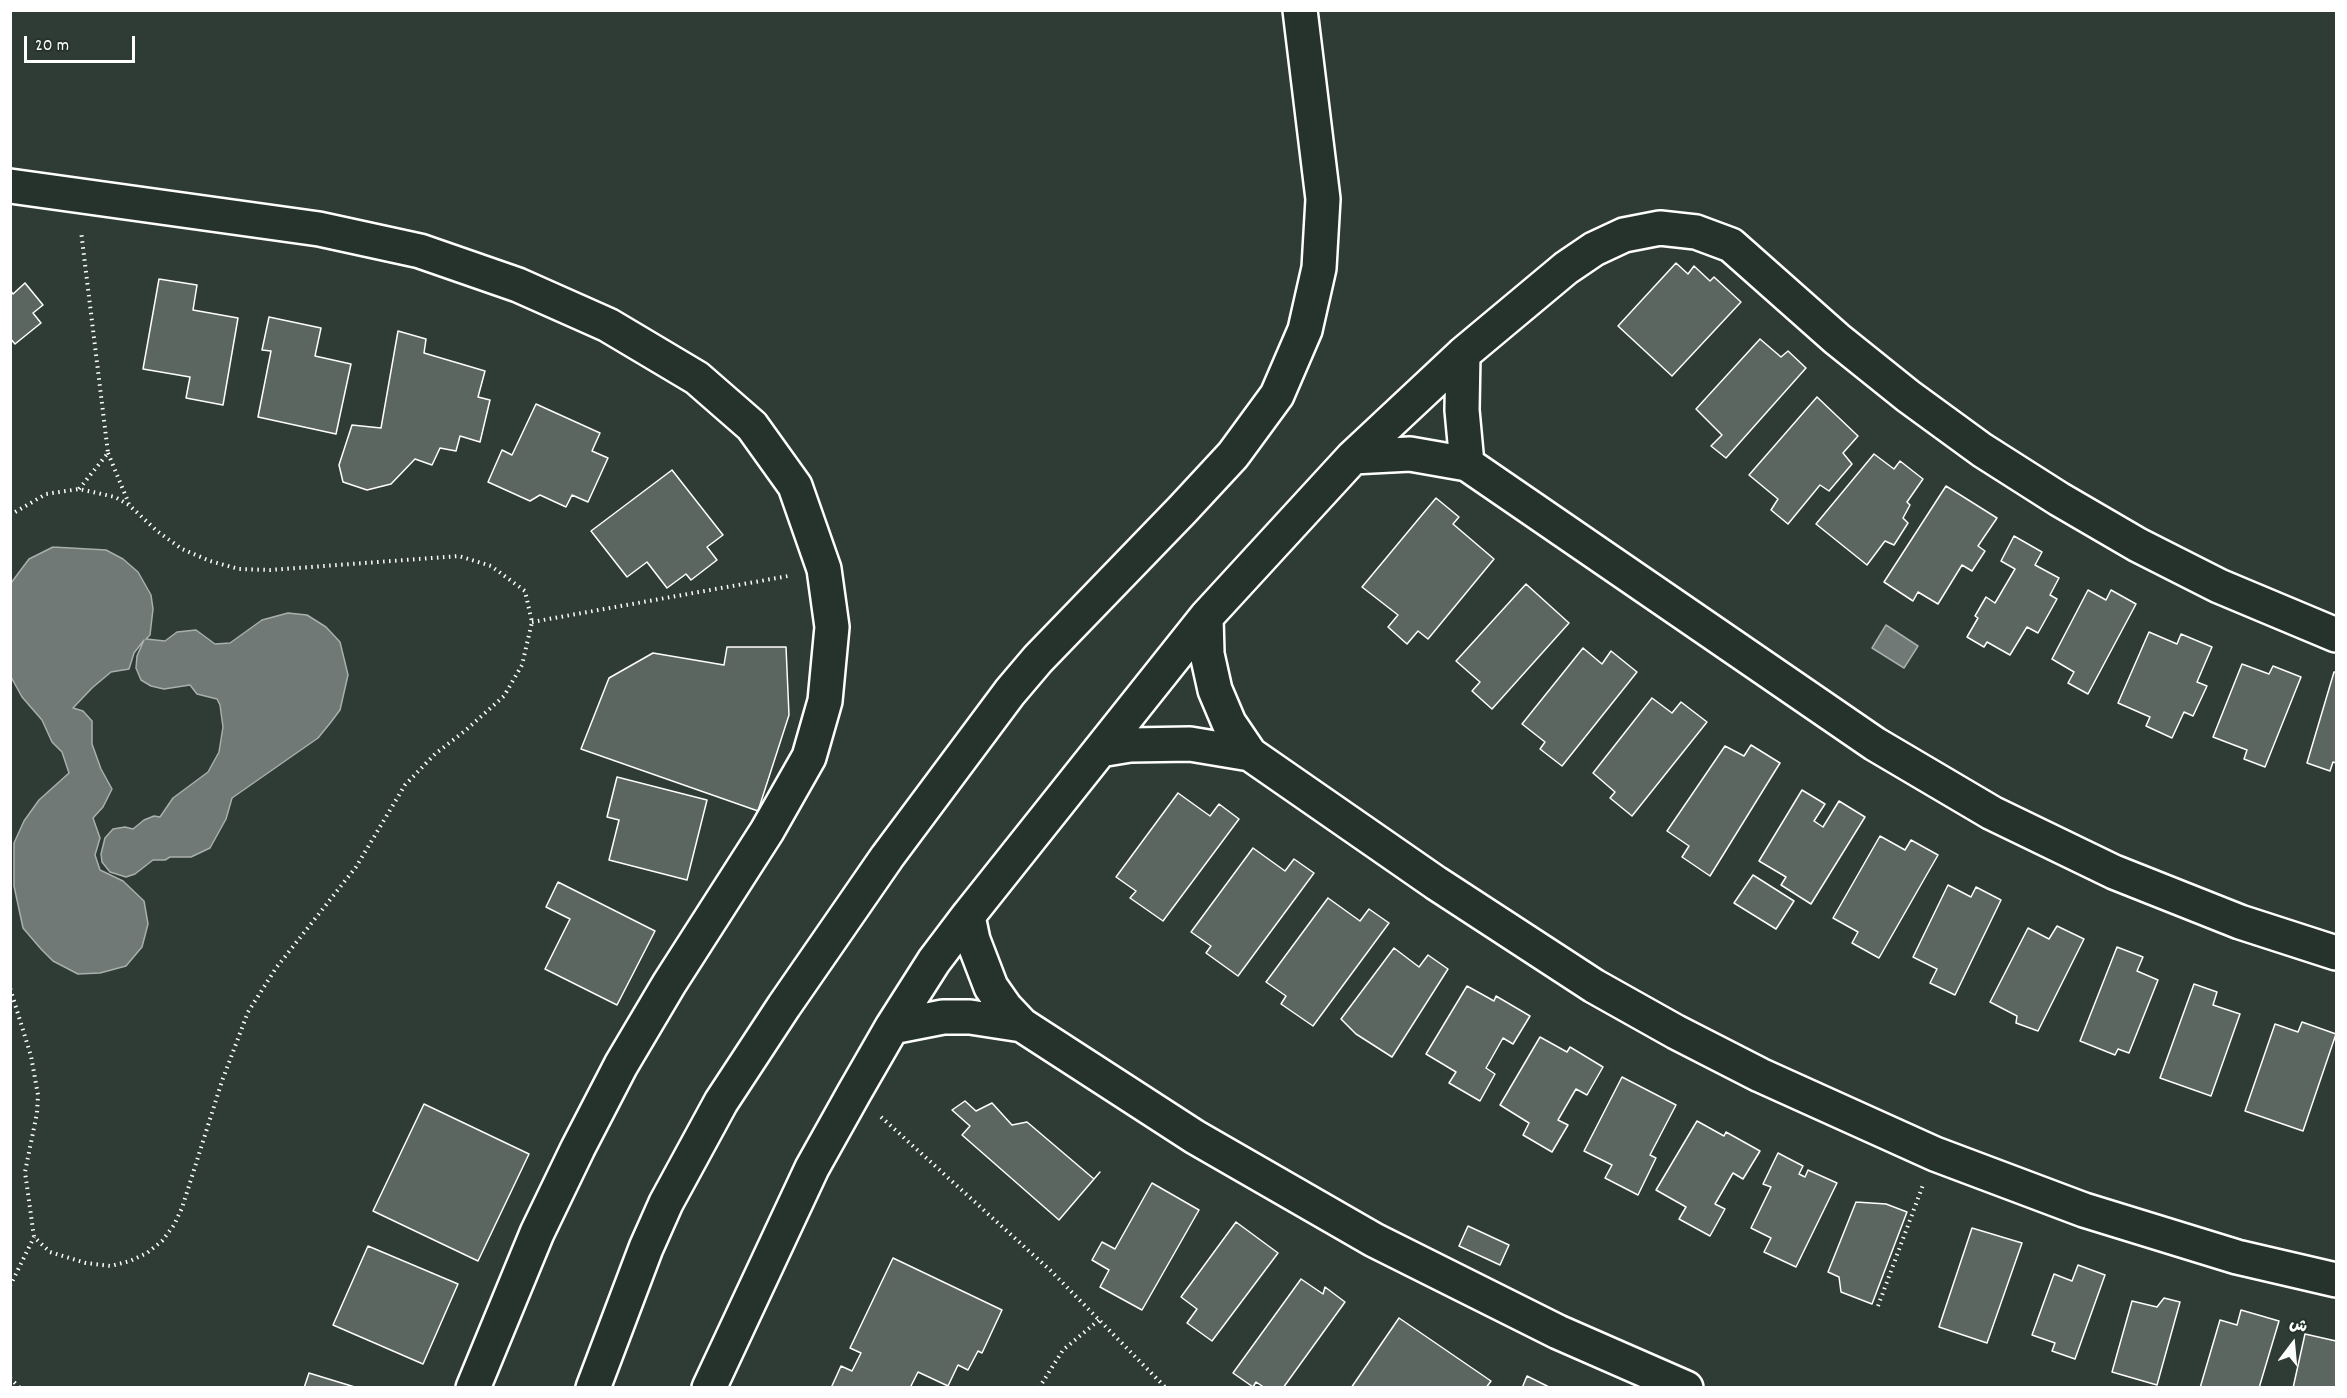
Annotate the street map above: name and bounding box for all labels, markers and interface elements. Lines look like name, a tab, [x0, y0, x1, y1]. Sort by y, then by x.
scale bar	[27, 24, 138, 62]
text: 20 m	[35, 34, 69, 59]
text: ش	[2286, 1313, 2310, 1340]
north arrow	[2263, 1314, 2323, 1374]

